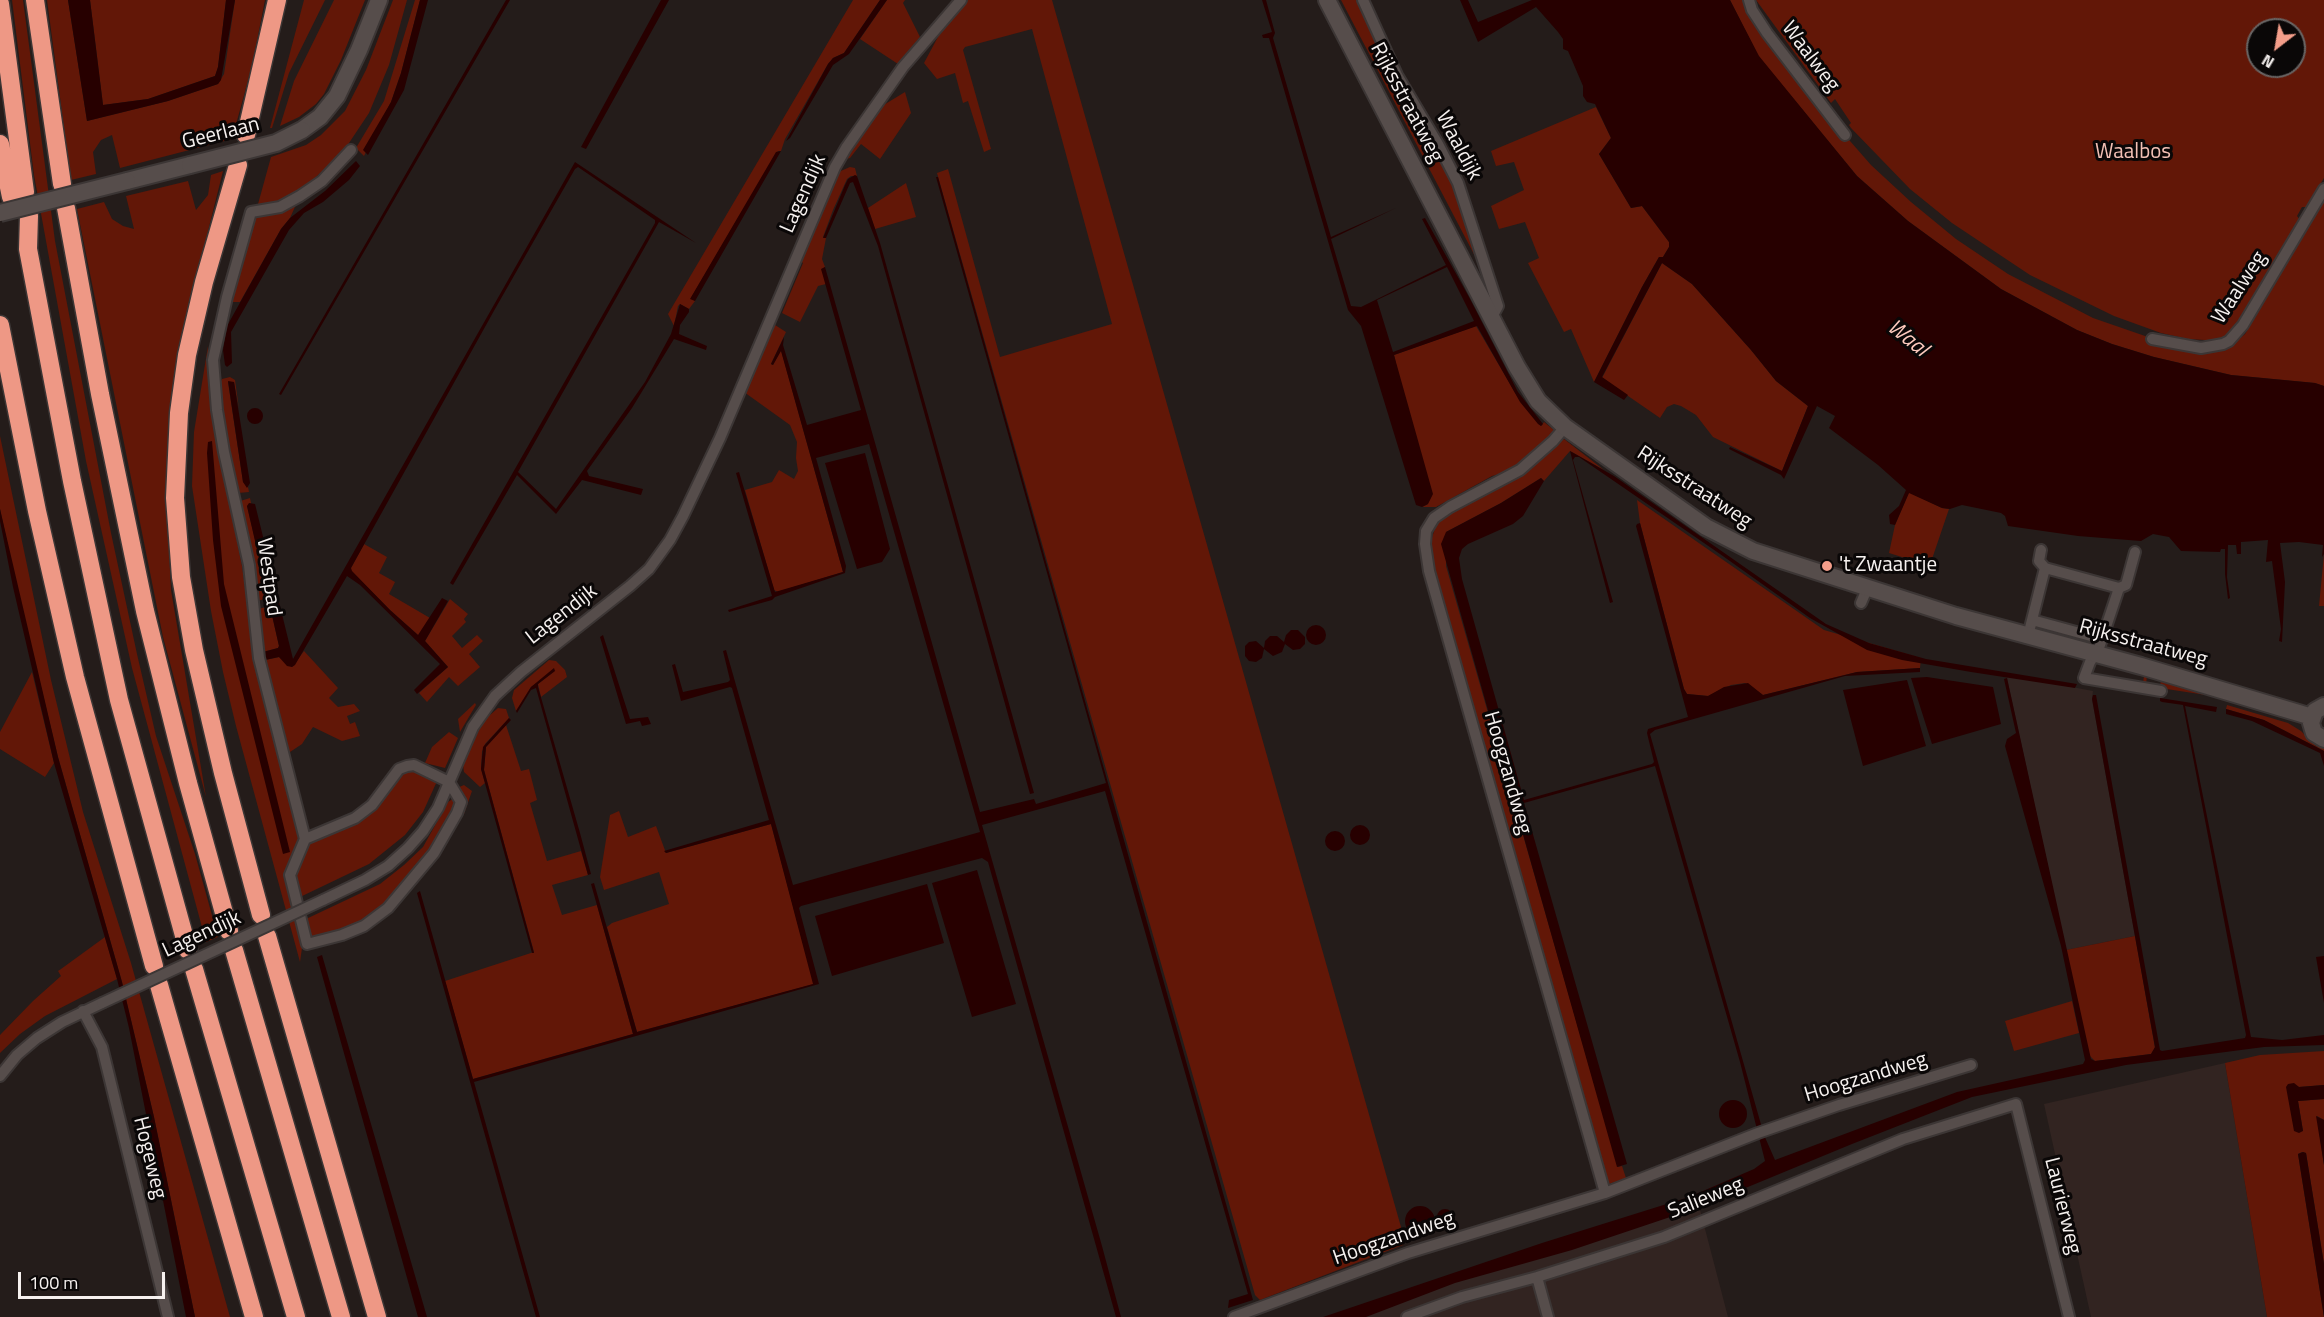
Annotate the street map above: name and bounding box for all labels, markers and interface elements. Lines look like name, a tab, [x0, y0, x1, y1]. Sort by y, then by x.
street label: Waalweg	[1775, 17, 1845, 97]
north arrow	[2246, 18, 2306, 78]
street label: Rijksstraatweg	[1364, 39, 1448, 167]
text: N	[2257, 49, 2279, 75]
street label: Waaldijk	[1429, 107, 1487, 185]
street label: Geerlaan	[180, 112, 262, 156]
park label: Waalbos	[2095, 140, 2171, 166]
street label: Lagendijk	[775, 151, 833, 237]
street label: Waalweg	[2207, 247, 2273, 329]
water label: Waal	[1881, 315, 1933, 363]
street label: Rijksstraatweg	[1632, 441, 1756, 535]
street label: Westpad	[250, 536, 286, 618]
place label: 't Zwaantje	[1839, 553, 1937, 579]
marker: 't Zwaantje	[1820, 559, 1834, 573]
street label: Lagendijk	[521, 579, 603, 651]
street label: Rijksstraatweg	[2076, 615, 2210, 673]
street label: Hoogzandweg	[1477, 709, 1537, 837]
street label: Lagendijk	[159, 906, 245, 964]
street label: Hoogzandweg	[1802, 1047, 1930, 1109]
street label: Hogeweg	[127, 1114, 171, 1202]
street label: Laurierweg	[2038, 1155, 2086, 1257]
street label: Salieweg	[1665, 1172, 1747, 1226]
street label: Hoogzandweg	[1330, 1206, 1458, 1272]
scale bar	[21, 1260, 168, 1298]
text: 100 m	[29, 1269, 78, 1296]

